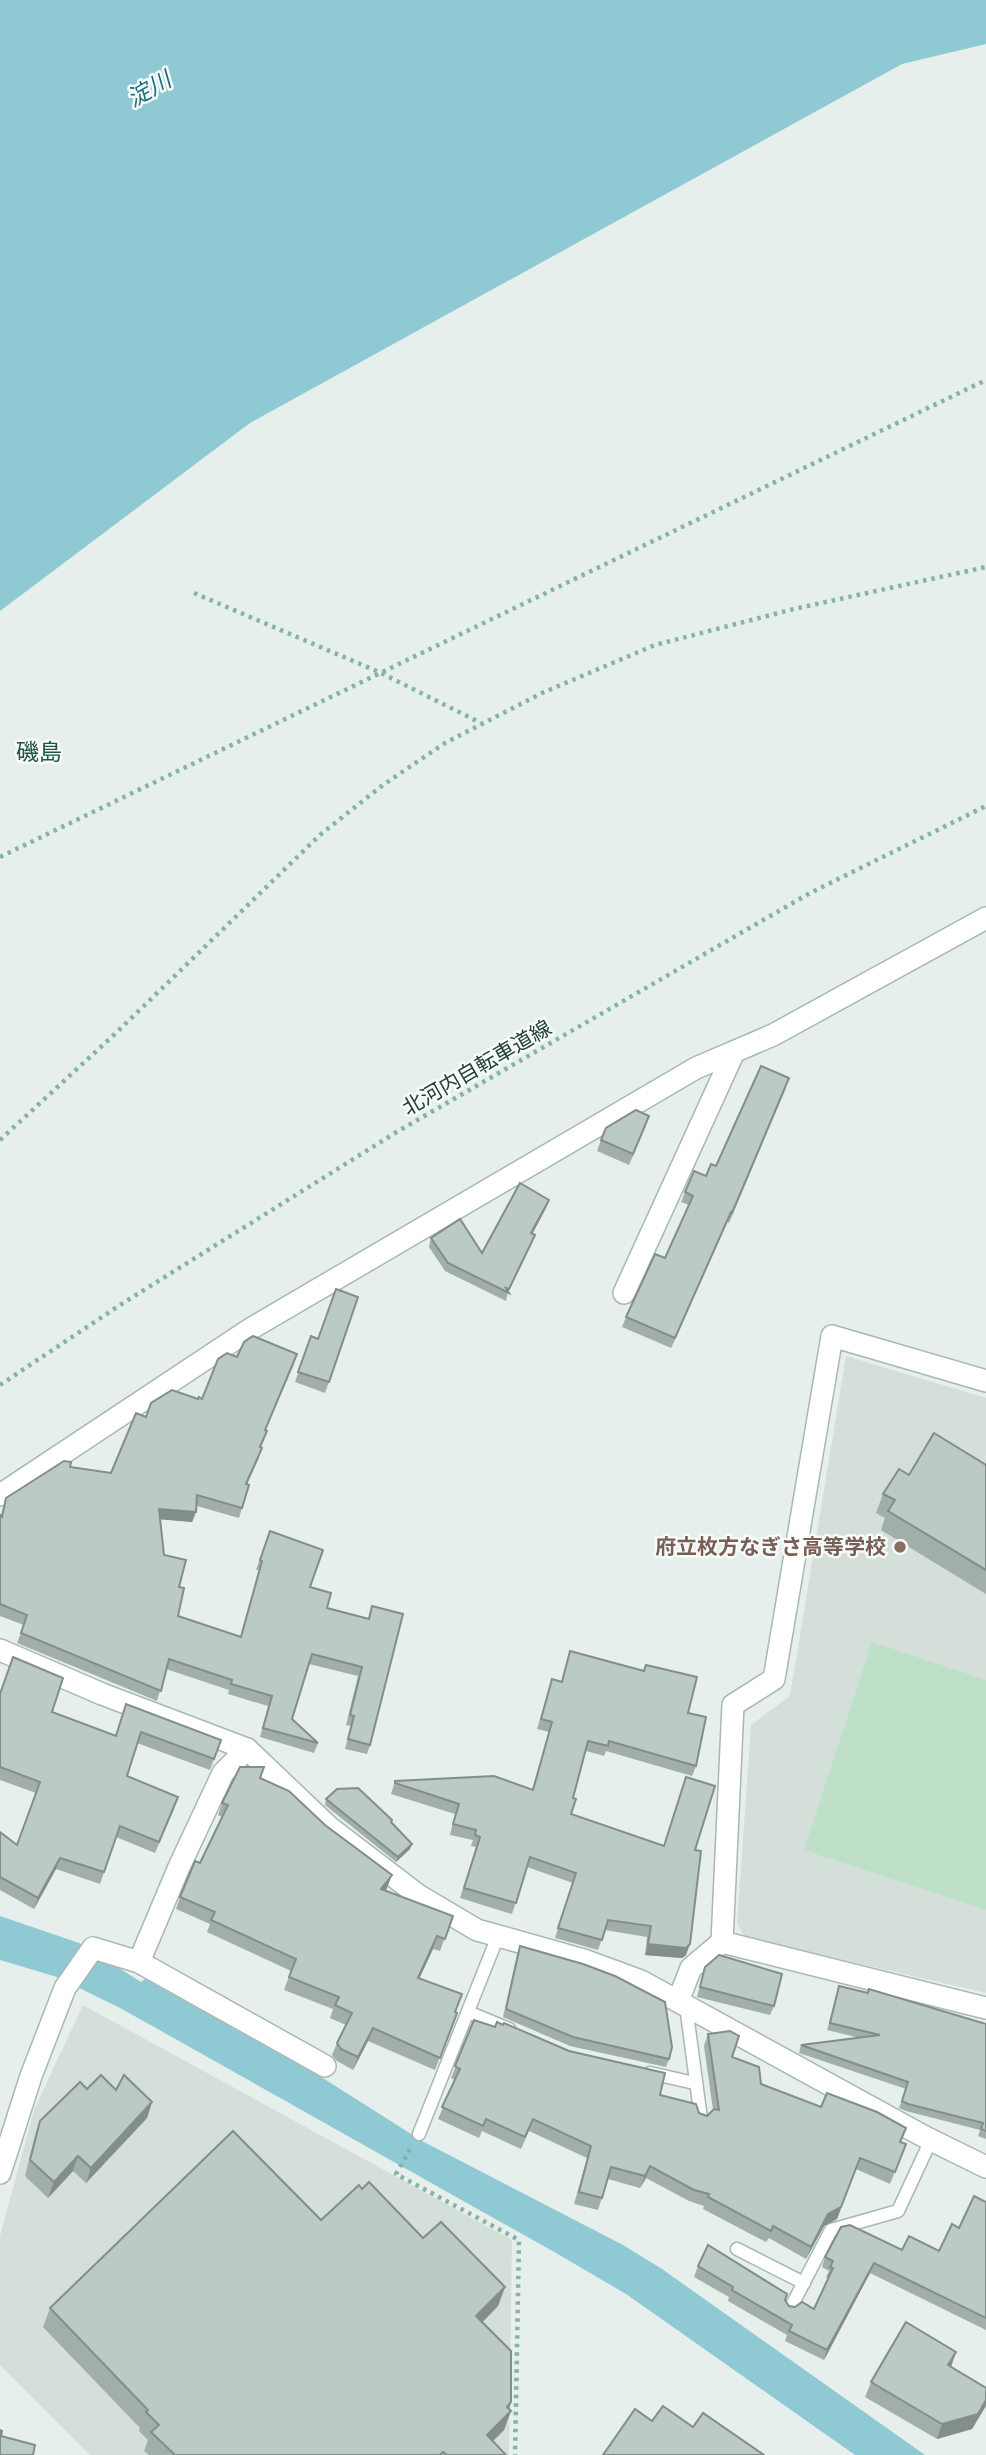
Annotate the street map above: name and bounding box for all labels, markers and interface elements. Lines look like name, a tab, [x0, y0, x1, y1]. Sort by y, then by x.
water label: 淀川	[122, 64, 179, 113]
district label: 磯島	[16, 738, 62, 766]
street label: 北河内自転車道線	[398, 1015, 556, 1120]
place label: 府立枚方なぎさ高等学校	[655, 1534, 886, 1559]
marker: 府立枚方なぎさ高等学校	[892, 1539, 908, 1555]

